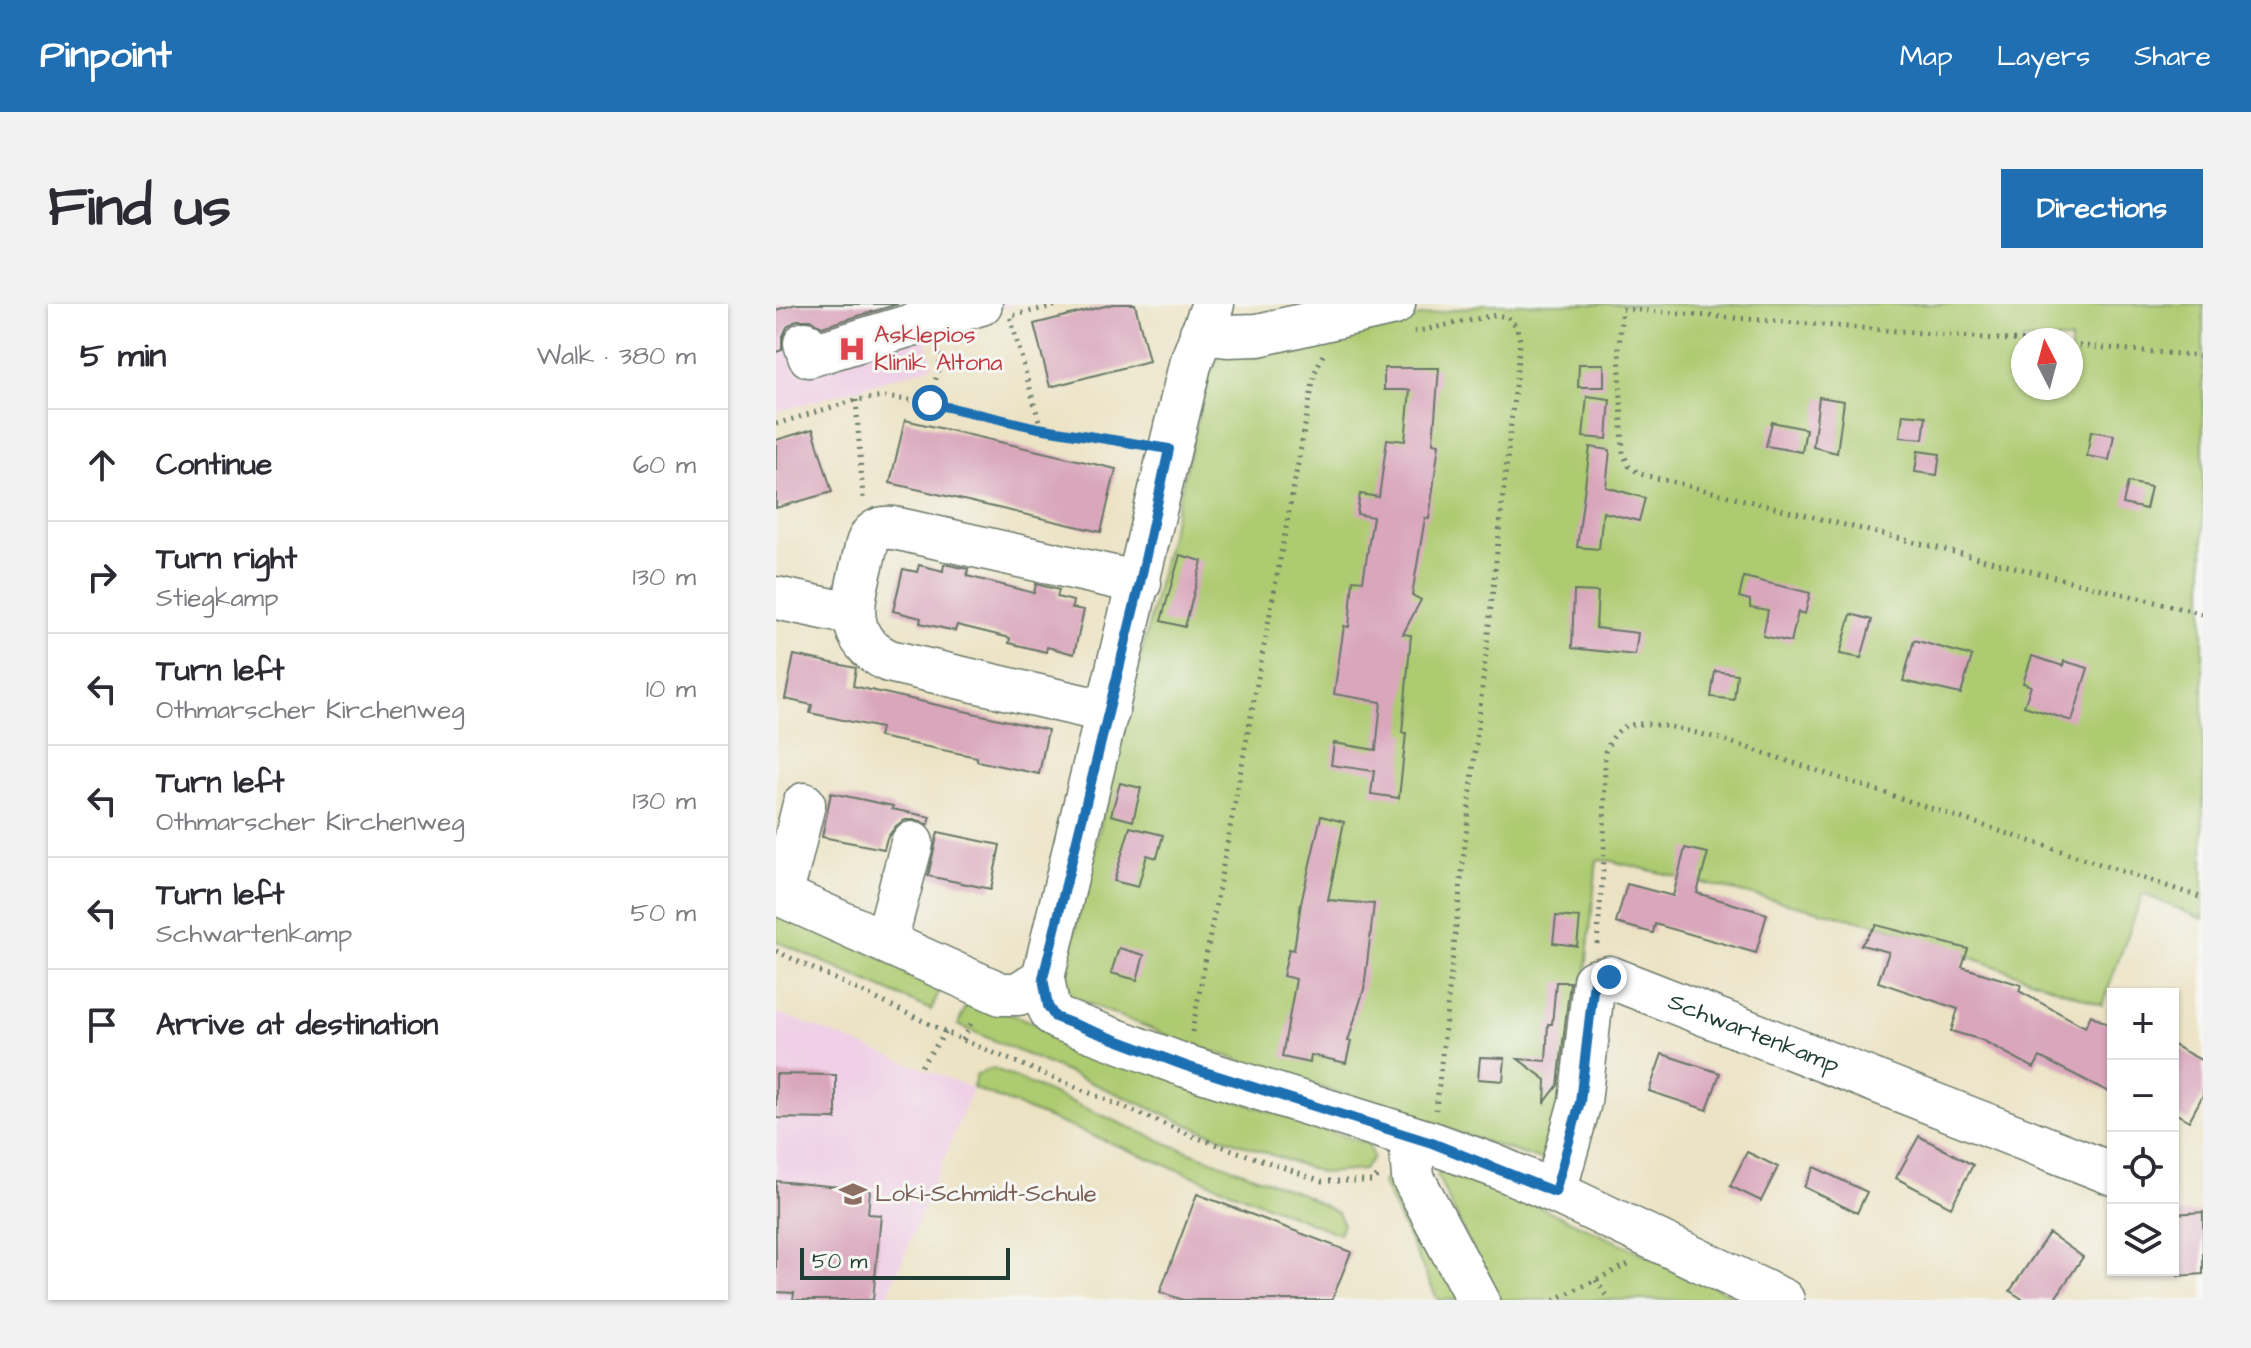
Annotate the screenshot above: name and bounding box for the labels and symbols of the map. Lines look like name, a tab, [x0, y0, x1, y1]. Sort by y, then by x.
place label: Asklepios Klinik Altona	[874, 318, 1002, 380]
north arrow	[2011, 328, 2083, 400]
hospital icon: Asklepios Klinik Altona	[837, 334, 867, 364]
route start	[912, 385, 948, 421]
route end	[1591, 959, 1627, 995]
street label: Schwartenkamp	[1663, 985, 1844, 1082]
place label: Loki-Schmidt-Schule	[875, 1177, 1097, 1211]
school or university icon: Loki-Schmidt-Schule	[838, 1179, 868, 1209]
scale bar	[800, 1244, 1010, 1280]

